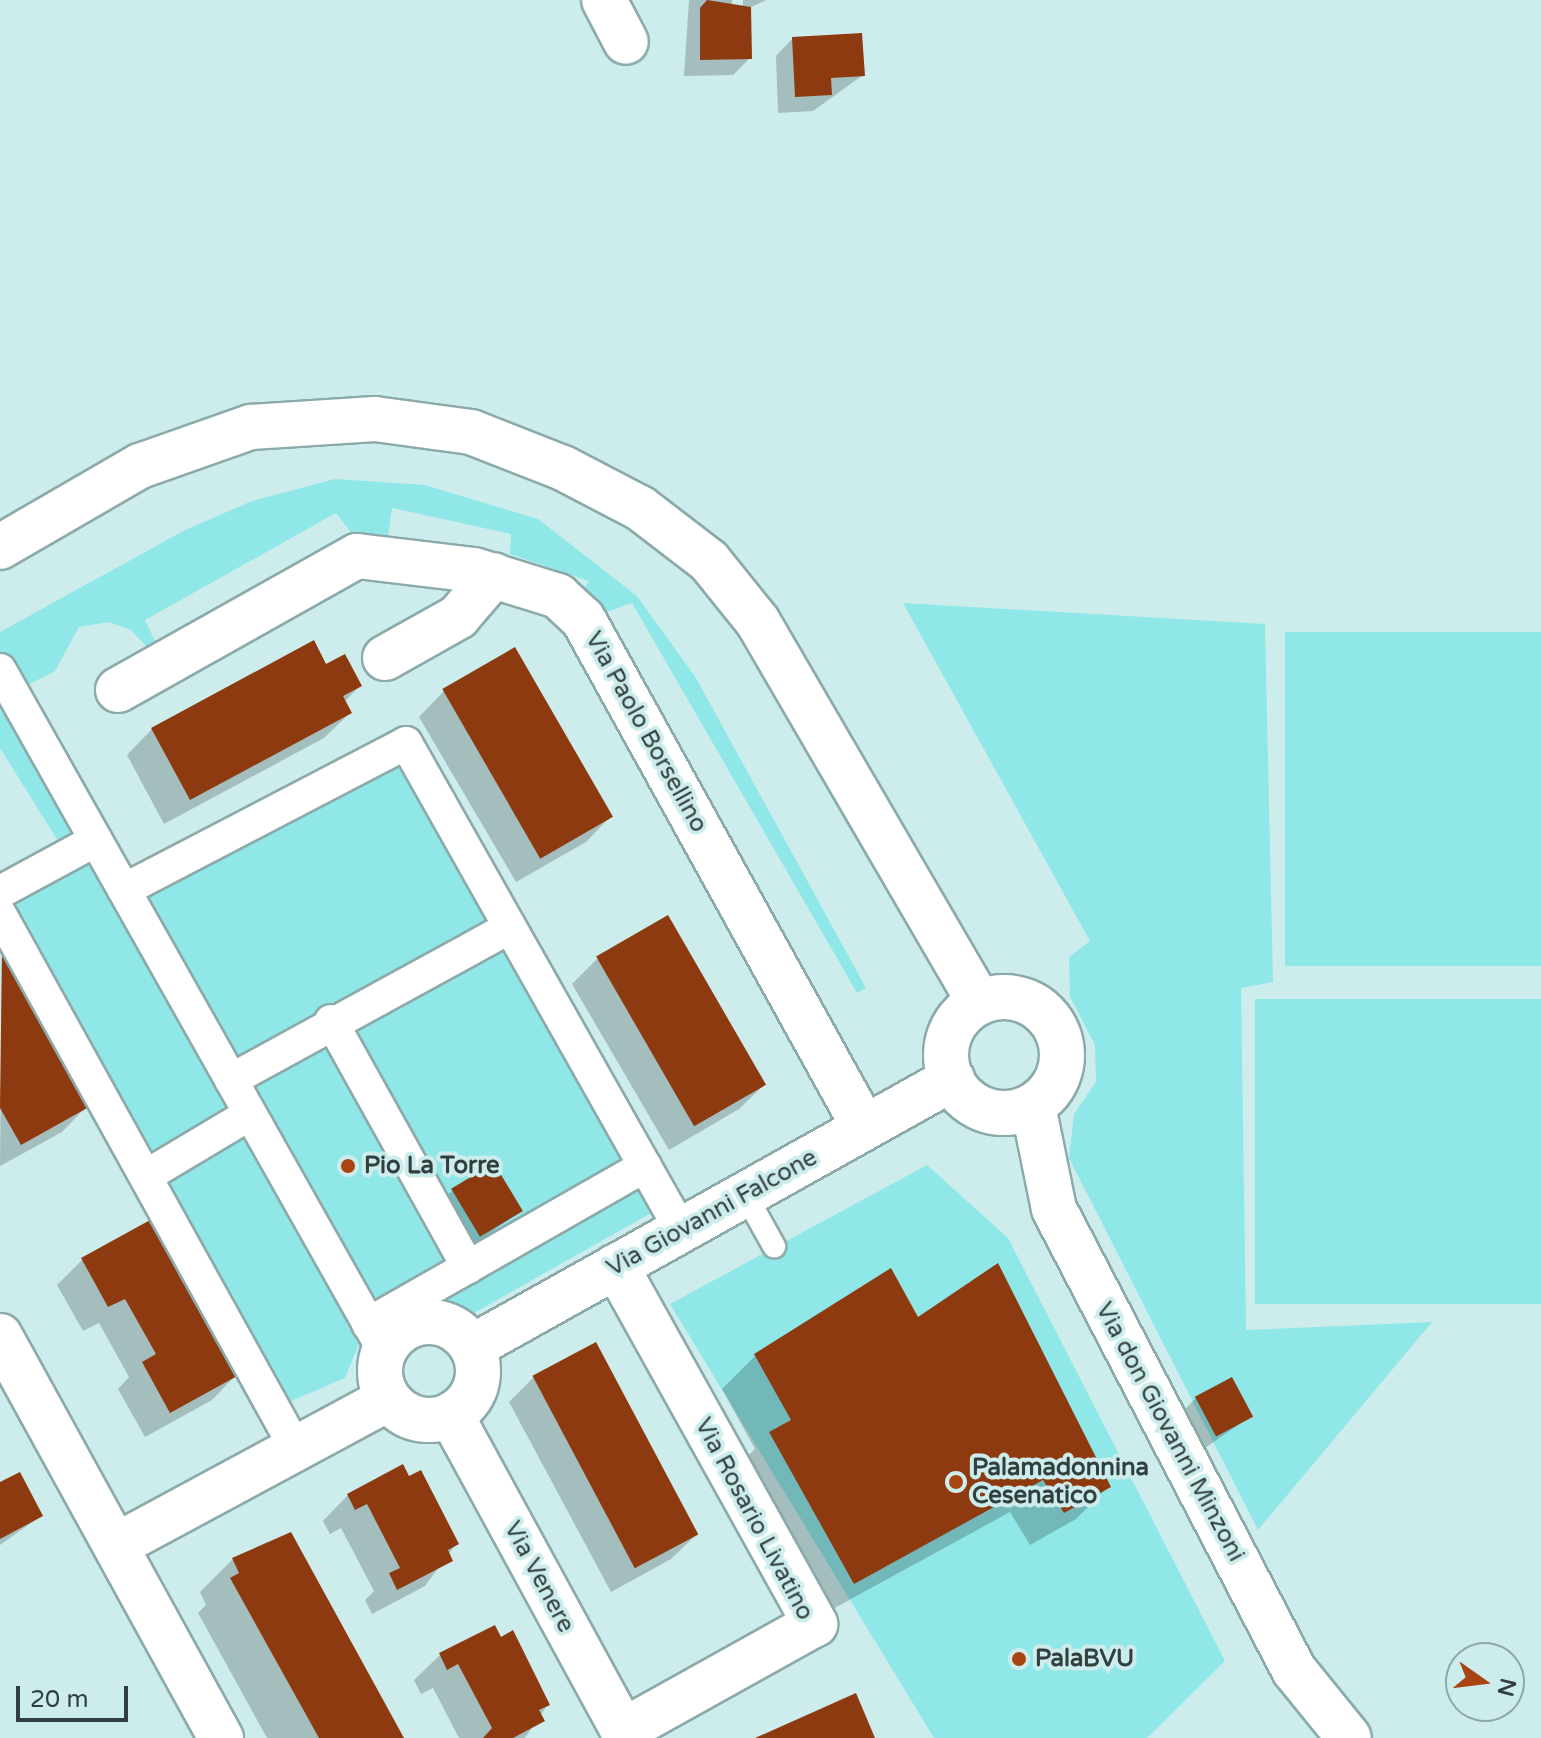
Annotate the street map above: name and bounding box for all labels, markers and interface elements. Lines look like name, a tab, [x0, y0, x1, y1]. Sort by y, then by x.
street label: Via Paolo Borsellino	[579, 627, 713, 837]
street label: Via Giovanni Falcone	[602, 1143, 822, 1283]
place label: Pio La Torre	[364, 1152, 500, 1180]
marker: Pio La Torre	[339, 1157, 357, 1175]
street label: Via don Giovanni Minzoni	[1089, 1297, 1251, 1567]
street label: Via Rosario Livatino	[689, 1413, 819, 1625]
place label: Palamadonnina Cesenatico	[972, 1454, 1149, 1510]
marker: Palamadonnina Cesenatico	[947, 1473, 965, 1491]
street label: Via Venere	[498, 1517, 580, 1637]
north arrow	[1445, 1642, 1525, 1722]
place label: PalaBVU	[1035, 1645, 1134, 1673]
marker: PalaBVU	[1010, 1650, 1028, 1668]
scale bar	[20, 1670, 132, 1720]
text: N	[1492, 1676, 1521, 1699]
text: 20 m	[30, 1685, 88, 1714]

